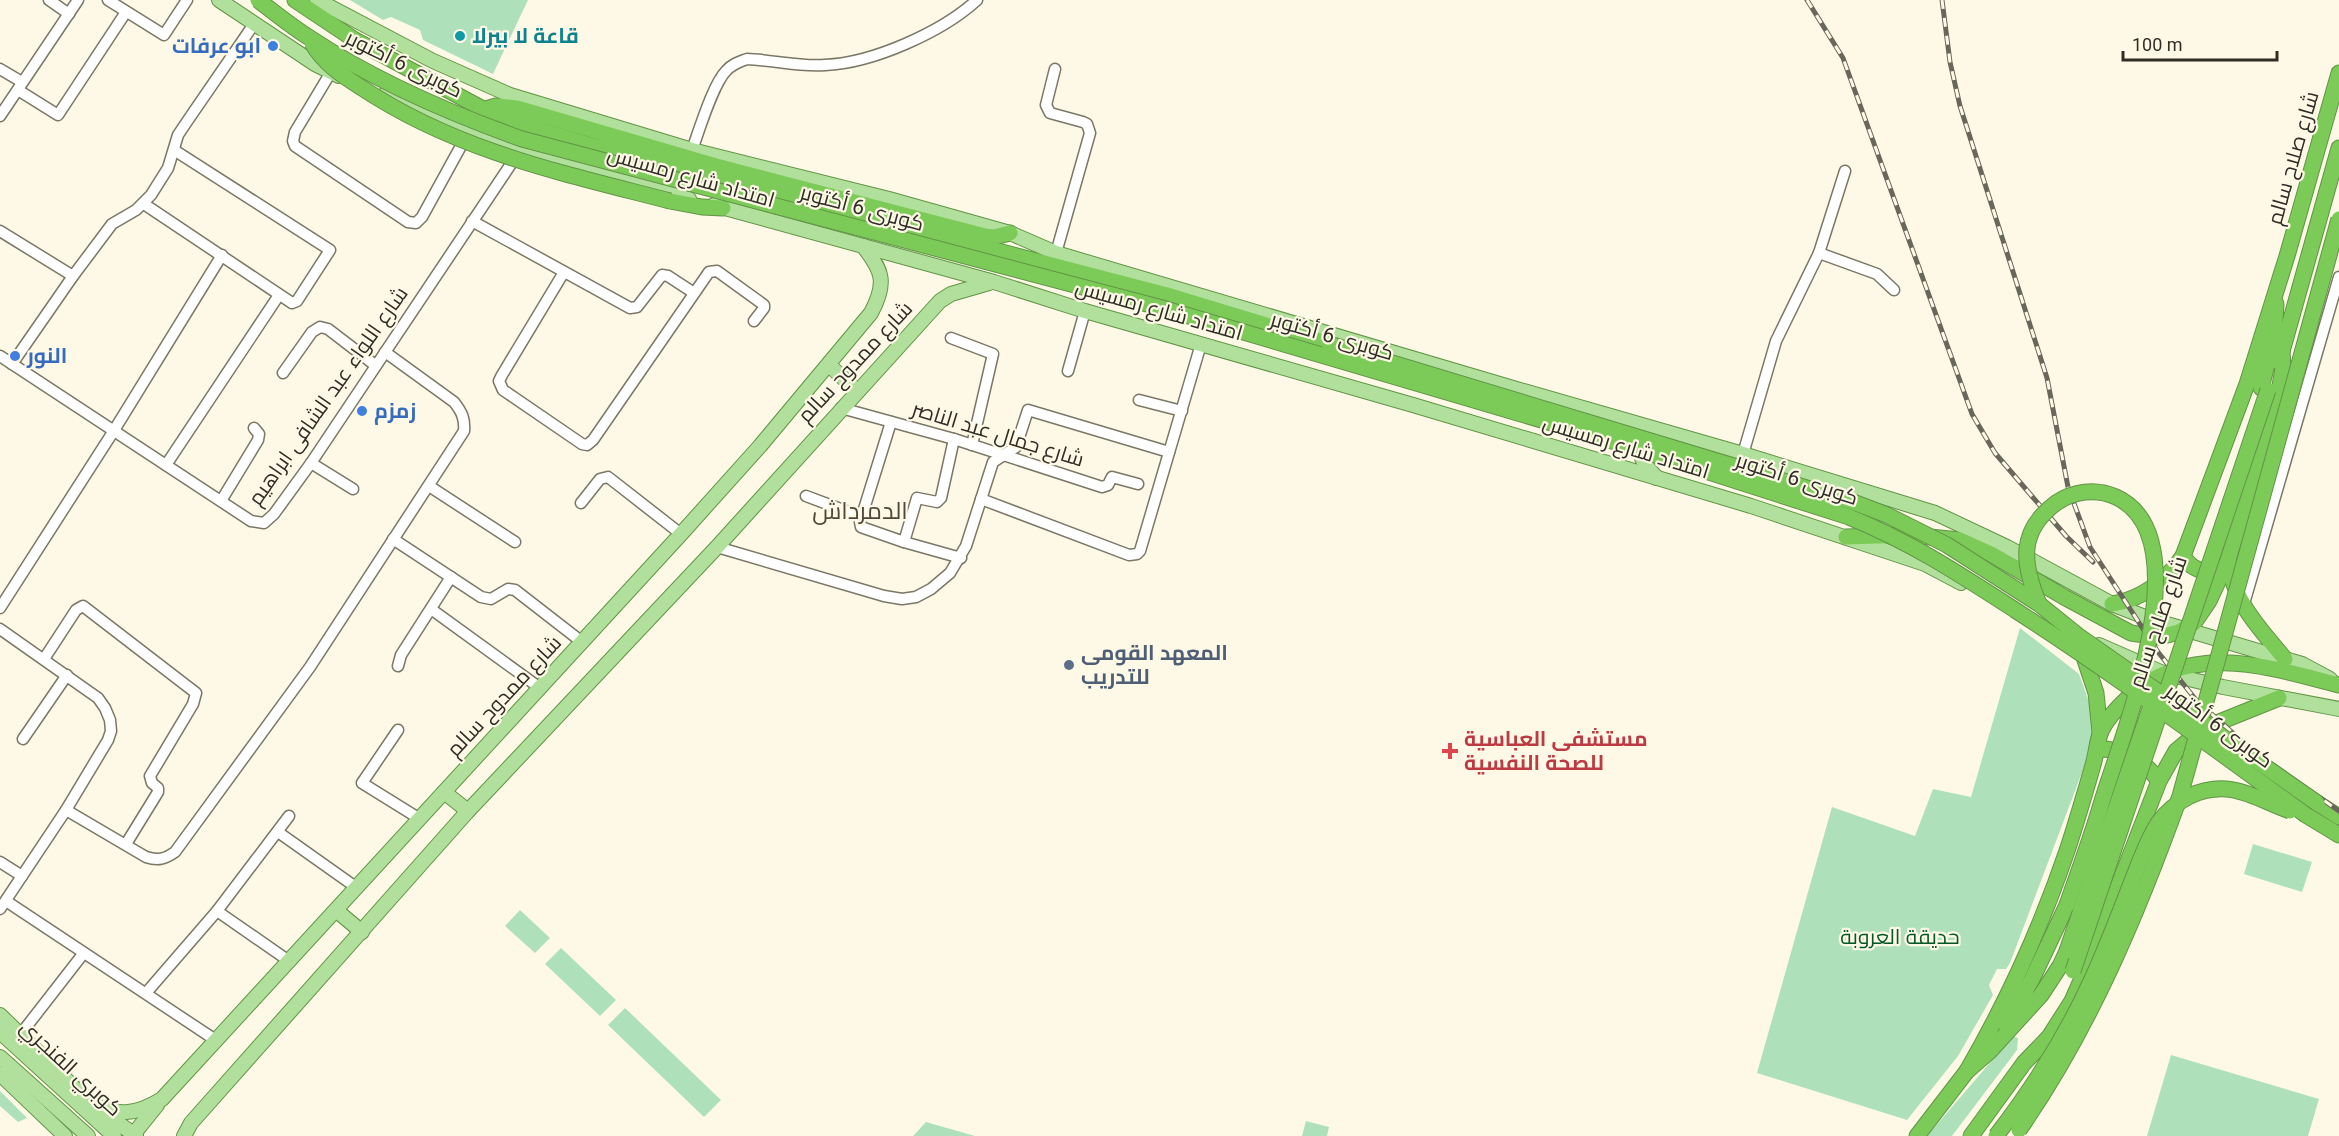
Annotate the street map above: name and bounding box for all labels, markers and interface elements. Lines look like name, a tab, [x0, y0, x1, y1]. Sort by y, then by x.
street label: كوبرى 6 أكتوبر	[340, 24, 467, 104]
place label: قاعة لا بيرلا	[472, 24, 579, 48]
scale bar	[2123, 24, 2278, 62]
marker: قاعة لا بيرلا	[453, 29, 467, 43]
place label: ابو عرفات	[172, 34, 261, 59]
text: 100 m	[2132, 34, 2183, 55]
marker: ابو عرفات	[266, 39, 280, 53]
street label: شارع صلاح سالم	[2262, 88, 2325, 228]
street label: امتداد شارع رمسيس	[604, 142, 777, 214]
street label: كوبرى 6 أكتوبر	[796, 179, 927, 237]
street label: امتداد شارع رمسيس	[1072, 275, 1245, 347]
street label: شارع اللواء عبد الشافى ابراهيم	[243, 282, 414, 511]
street label: شارع ممدوح سالم	[793, 296, 919, 429]
street label: كوبرى 6 أكتوبر	[1266, 306, 1397, 366]
place label: النور	[26, 344, 67, 369]
marker: النور	[8, 349, 22, 363]
street label: شارع جمال عبد الناصر	[907, 396, 1087, 474]
place label: زمزم	[374, 399, 416, 425]
marker: زمزم	[355, 404, 369, 418]
street label: امتداد شارع رمسيس	[1539, 410, 1712, 486]
street label: كوبرى 6 أكتوبر	[1732, 447, 1862, 511]
district label: الدمرداش	[812, 497, 908, 525]
street label: شارع صلاح سالم	[2124, 553, 2194, 692]
street label: شارع ممدوح سالم	[442, 630, 568, 763]
place label: المعهد القومى للتدريب	[1081, 641, 1228, 689]
marker: المعهد القومى للتدريب	[1062, 658, 1076, 672]
street label: كوبرى 6 أكتوبر	[2159, 678, 2278, 774]
place label: مستشفى العباسية للصحة النفسية	[1464, 727, 1648, 775]
marker: مستشفى العباسية للصحة النفسية	[1441, 742, 1459, 760]
park label: حديقة العروبة	[1840, 925, 1960, 949]
street label: كوبري الفنجري	[13, 1015, 127, 1124]

